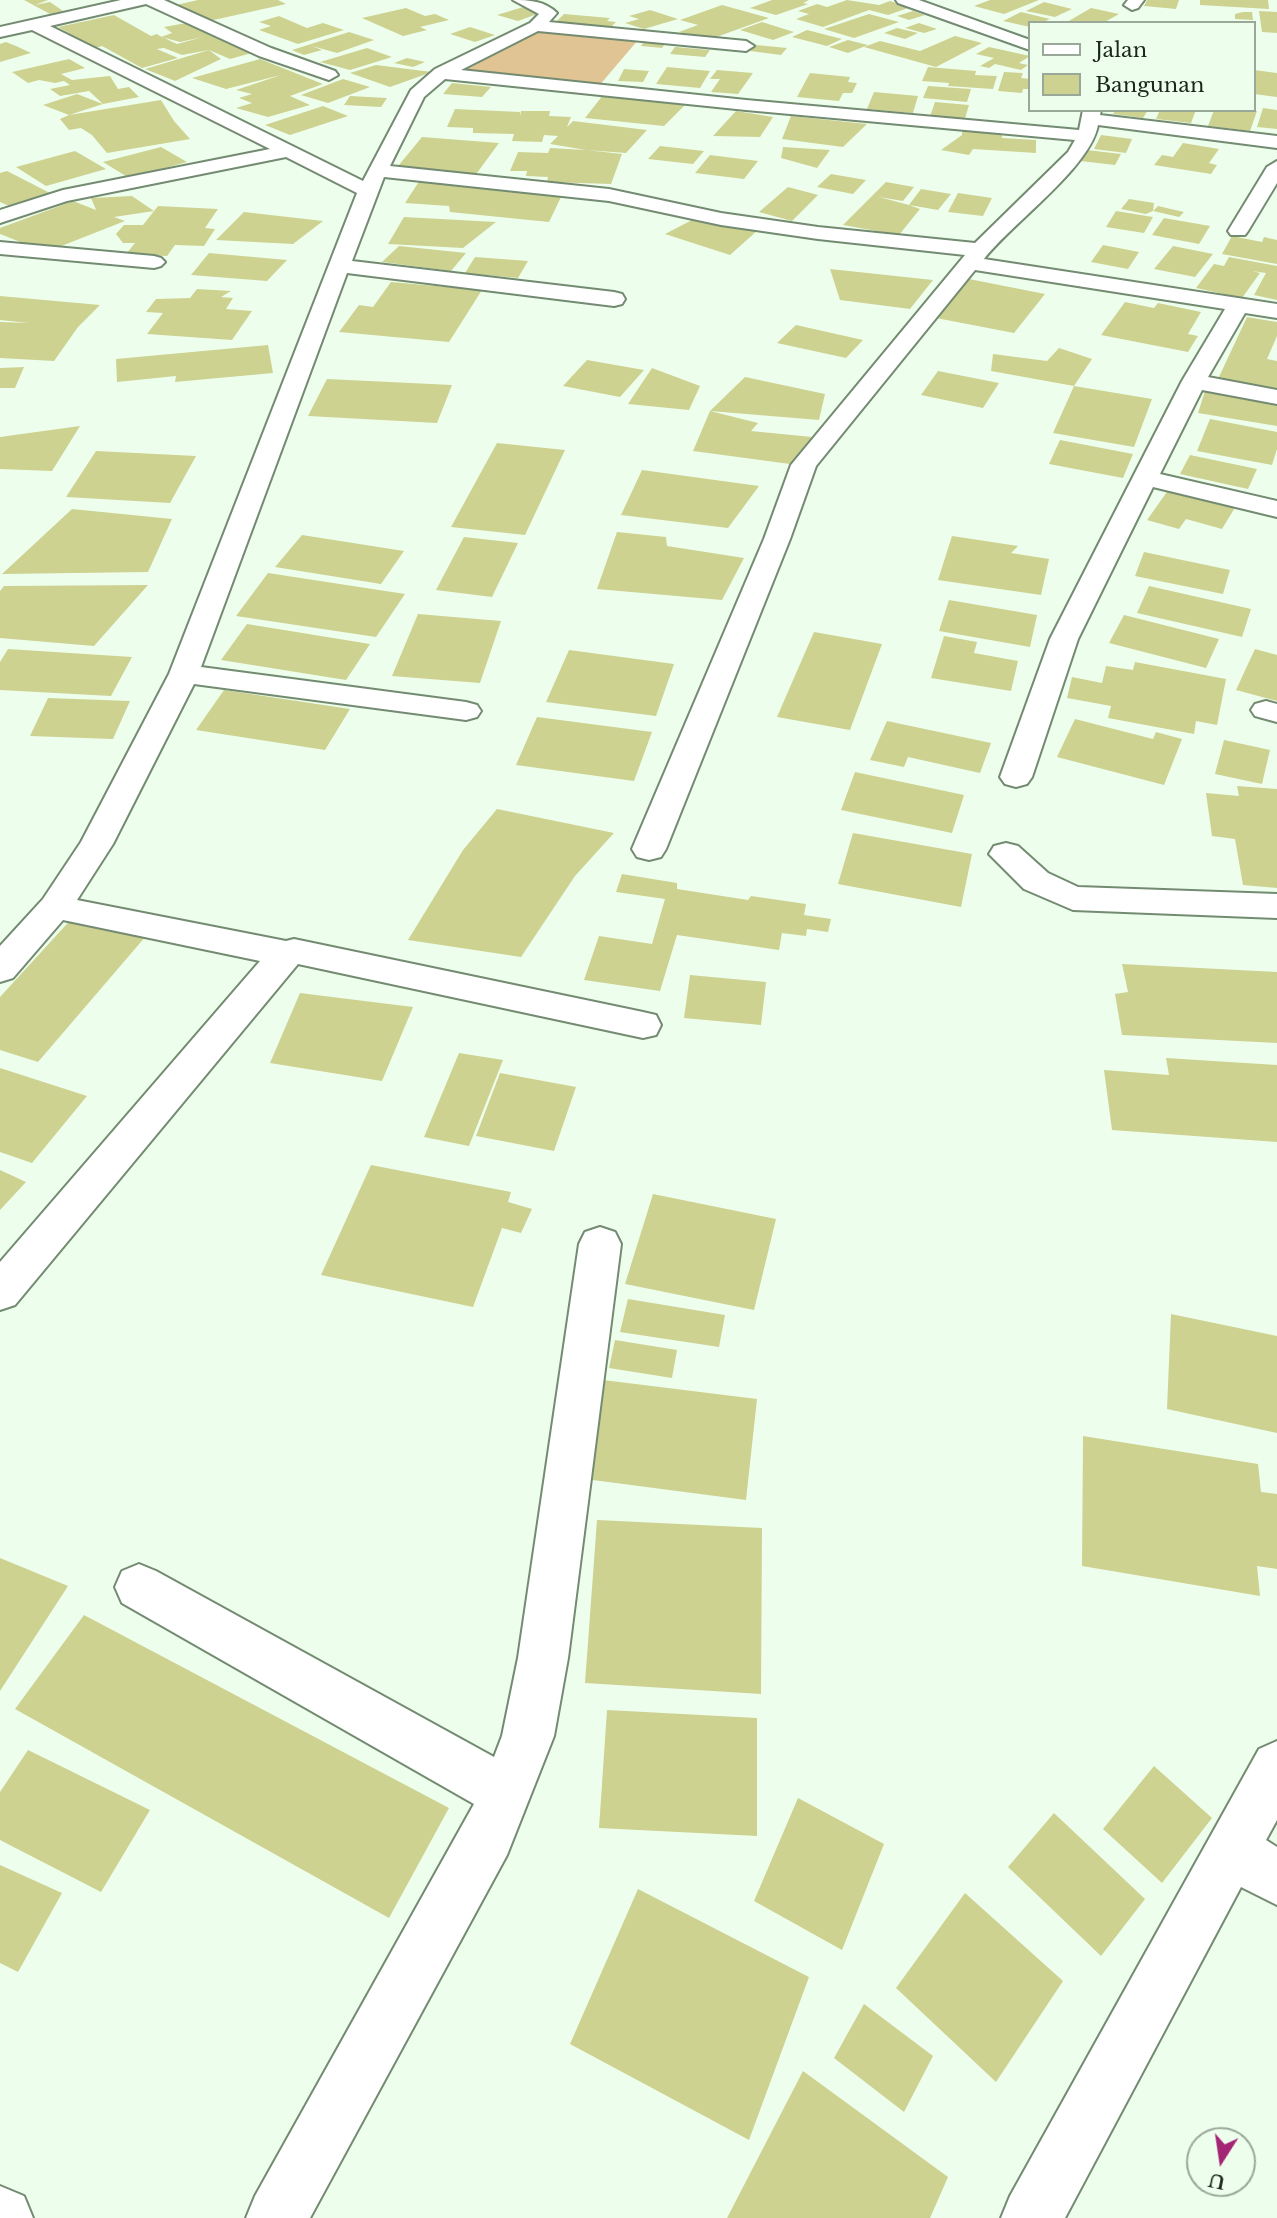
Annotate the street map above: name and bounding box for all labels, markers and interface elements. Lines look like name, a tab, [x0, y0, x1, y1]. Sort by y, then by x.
legend	[1028, 21, 1256, 112]
text: Jalan	[1095, 37, 1147, 63]
text: Bangunan	[1095, 72, 1204, 98]
north arrow	[1186, 2127, 1256, 2197]
text: U	[1206, 2168, 1228, 2194]

